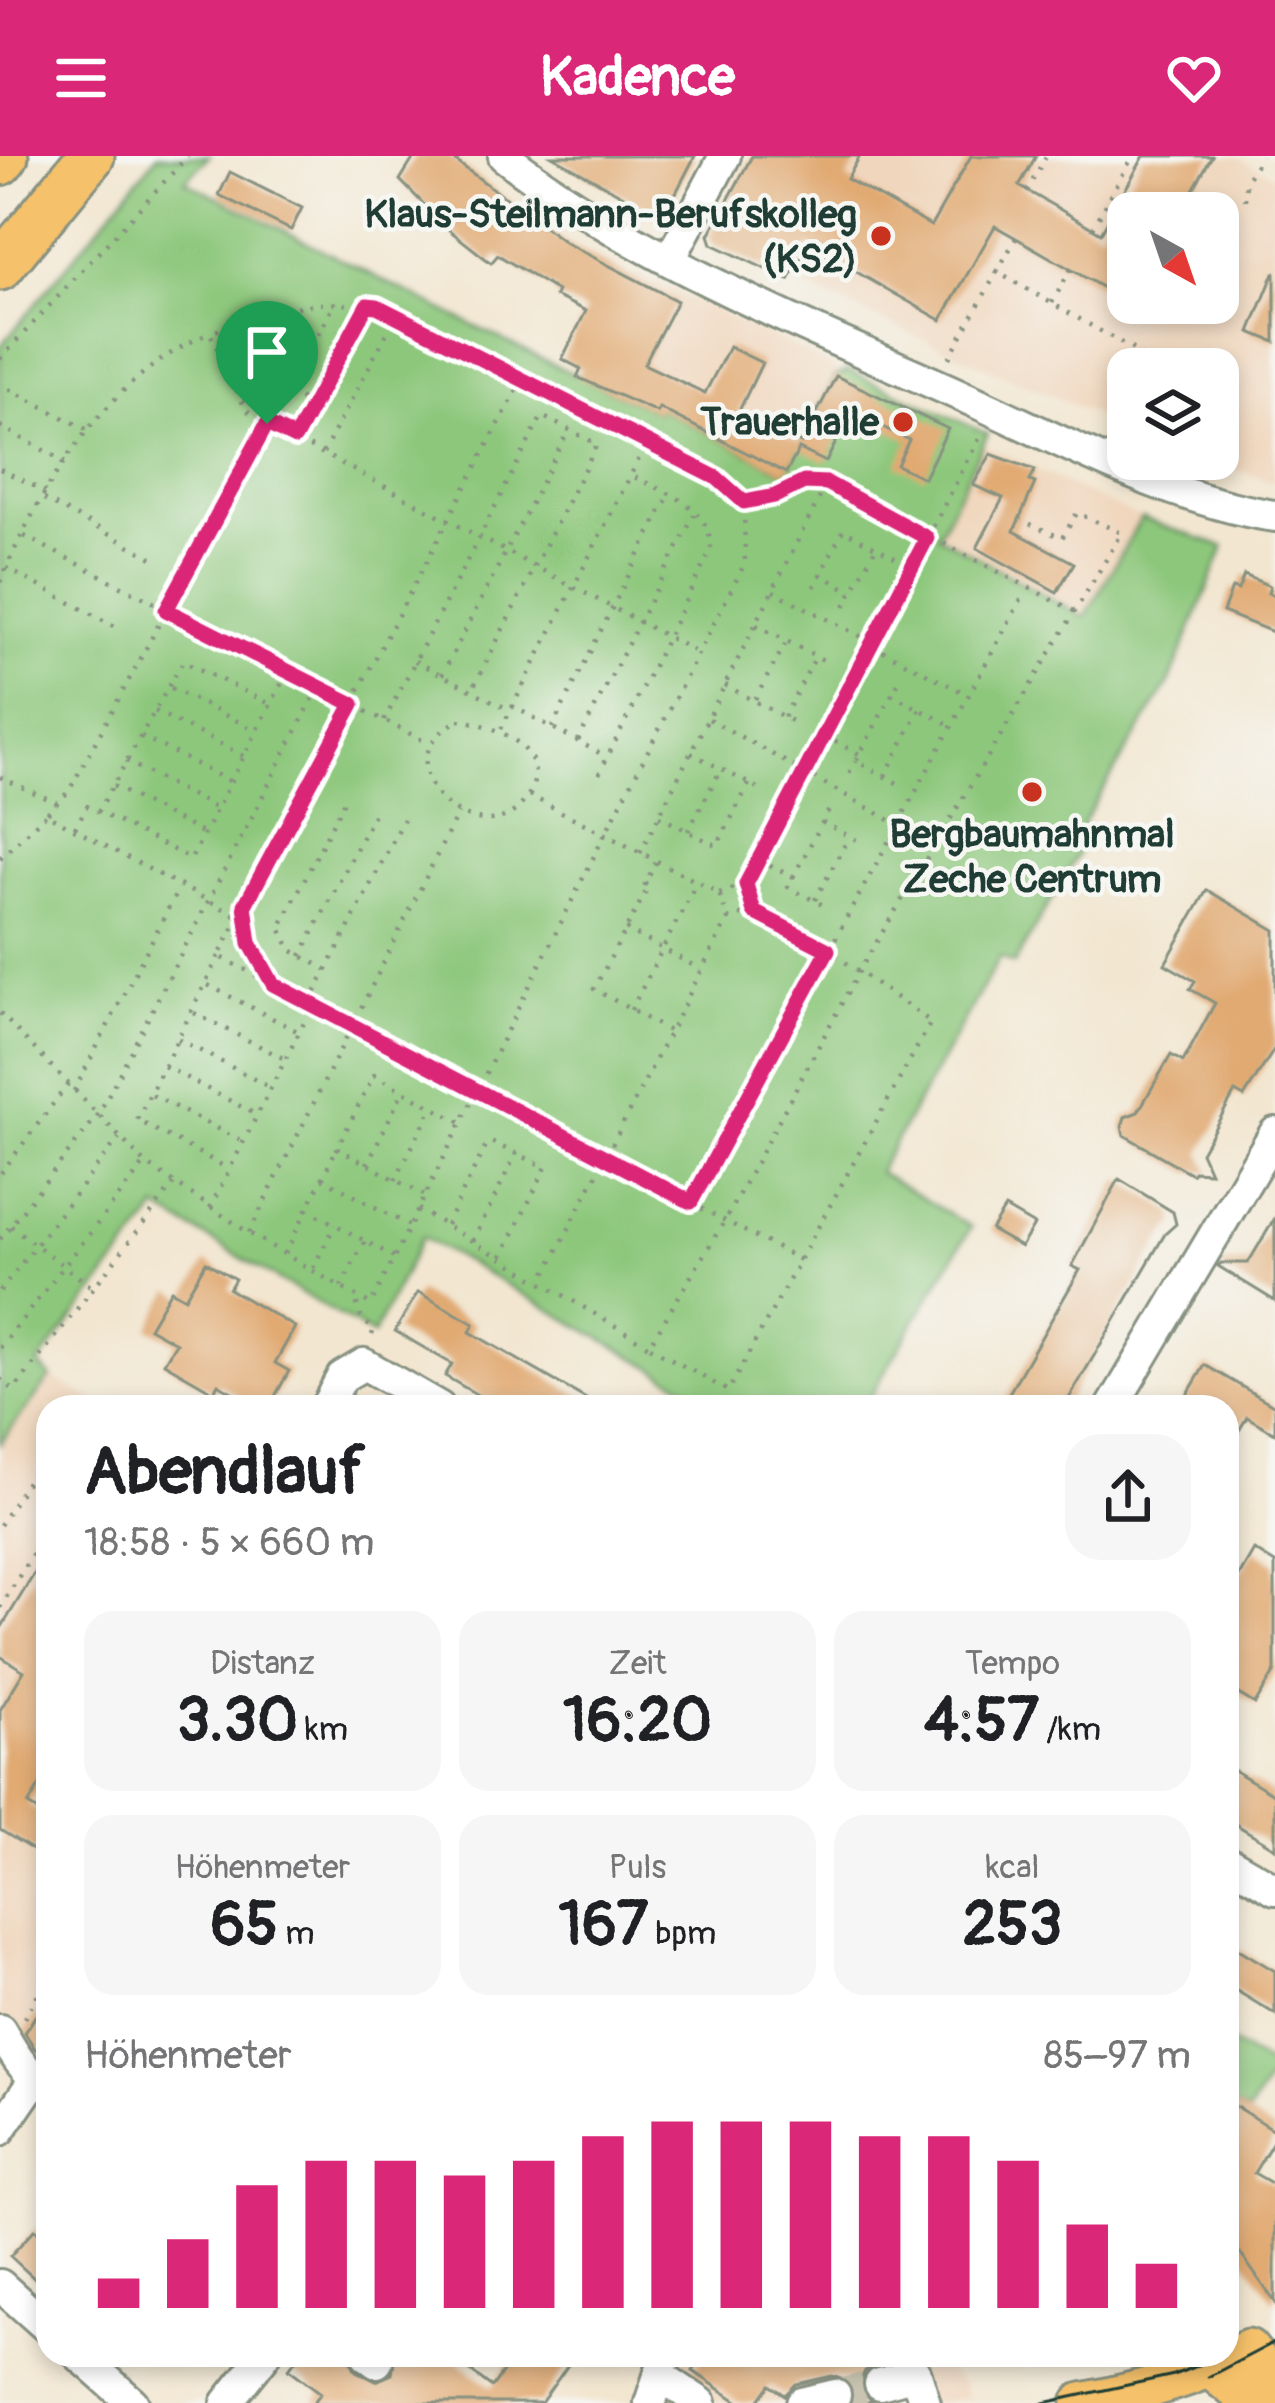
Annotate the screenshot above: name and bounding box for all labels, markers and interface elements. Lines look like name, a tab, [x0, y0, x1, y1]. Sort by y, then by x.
text: Kadence	[540, 44, 735, 112]
icon: menu	[48, 45, 114, 111]
icon: heart	[1161, 45, 1227, 111]
place label: Klaus-Steilmann-Berufskolleg (KS2)	[364, 190, 857, 284]
north arrow	[1107, 192, 1239, 324]
map controls	[1107, 192, 1239, 480]
marker: Klaus-Steilmann-Berufskolleg (KS2)	[868, 223, 894, 249]
pin	[216, 301, 318, 424]
icon: arrive	[234, 319, 300, 385]
button: layers	[1107, 348, 1239, 480]
place label: Trauerhalle	[700, 398, 880, 447]
marker: Trauerhalle	[890, 409, 916, 435]
marker: Bergbaumahnmal Zeche Centrum	[1019, 779, 1045, 805]
place label: Bergbaumahnmal Zeche Centrum	[890, 810, 1174, 904]
text: Abendlauf	[84, 1431, 365, 1514]
button: share	[1065, 1434, 1191, 1560]
text: 18:58 · 5 × 660 m	[84, 1518, 374, 1567]
text: Distanz	[210, 1643, 315, 1684]
text: Zeit	[609, 1643, 666, 1684]
text: Tempo	[965, 1643, 1060, 1684]
text: 3.30	[177, 1684, 298, 1759]
text: 16:20	[563, 1684, 712, 1759]
text: 4:57	[924, 1684, 1039, 1759]
text: km	[298, 1709, 348, 1750]
text: /km	[1039, 1709, 1101, 1750]
text: Höhenmeter	[175, 1847, 350, 1888]
text: Puls	[609, 1847, 666, 1888]
text: kcal	[986, 1847, 1039, 1888]
text: 65	[211, 1888, 278, 1963]
text: 167	[559, 1888, 648, 1963]
text: 253	[963, 1888, 1062, 1963]
text: m	[278, 1913, 314, 1954]
text: bpm	[648, 1913, 716, 1954]
text: Höhenmeter	[84, 2031, 292, 2080]
text: 85–97 m	[1043, 2031, 1191, 2080]

